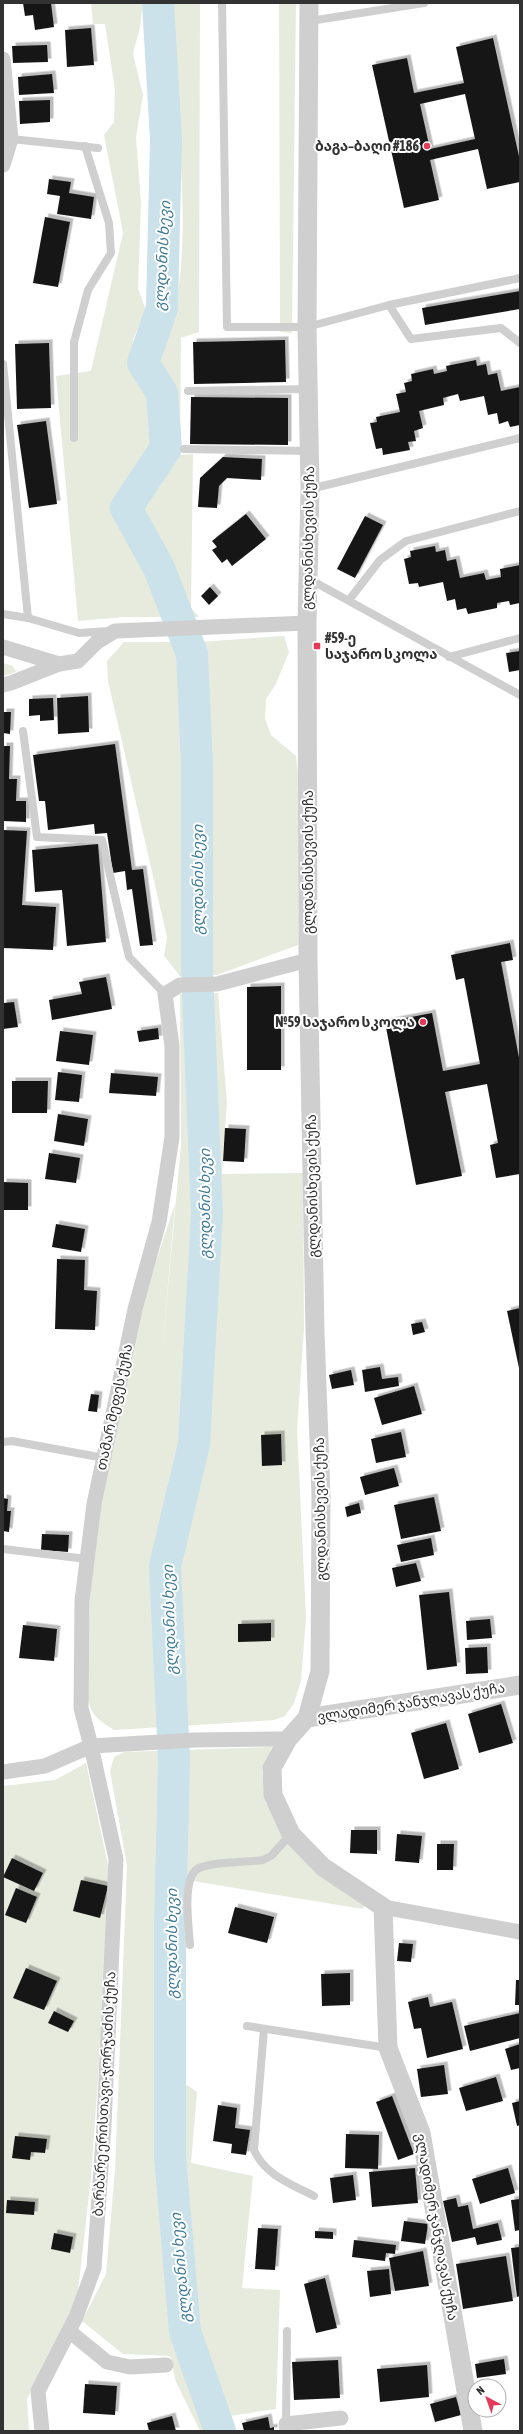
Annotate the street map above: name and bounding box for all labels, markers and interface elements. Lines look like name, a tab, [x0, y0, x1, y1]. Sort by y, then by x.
place label: ბაგა–ბაღი #186	[315, 138, 419, 155]
marker: ბაგა–ბაღი #186	[422, 141, 432, 151]
water label: გლდანის ხევი	[151, 199, 174, 311]
street label: გლდანისხევის ქუჩა	[299, 466, 318, 610]
place label: #59-ე საჯარო სკოლა	[324, 630, 437, 663]
marker: #59-ე საჯარო სკოლა	[312, 641, 322, 651]
street label: გლდანისხევის ქუჩა	[300, 790, 317, 934]
water label: გლდანის ხევი	[189, 824, 207, 935]
place label: №59 საჯარო სკოლა	[275, 1014, 415, 1031]
marker: №59 საჯარო სკოლა	[418, 1017, 428, 1027]
street label: გლდანისხევის ქუჩა	[303, 1114, 322, 1258]
water label: გლდანის ხევი	[196, 1148, 214, 1259]
street label: თამარ მეფეს ქუჩა	[93, 1342, 136, 1472]
street label: გლდანისხევის ქუჩა	[311, 1437, 330, 1581]
water label: გლდანის ხევი	[159, 1563, 180, 1675]
street label: ვლადიმერ ჯანჯღავას ქუჩა	[316, 1679, 506, 1726]
water label: გლდანის ხევი	[163, 1888, 181, 1999]
street label: ბარბარე ერისთავი-ჯორჯაძის ქუჩა	[90, 1971, 119, 2217]
street label: ვლადიმერ ჯანჯღავას ქუჩა	[412, 2132, 461, 2322]
water label: გლდანის ხევი	[167, 2211, 194, 2324]
north arrow	[467, 2378, 507, 2418]
text: N	[474, 2384, 487, 2397]

